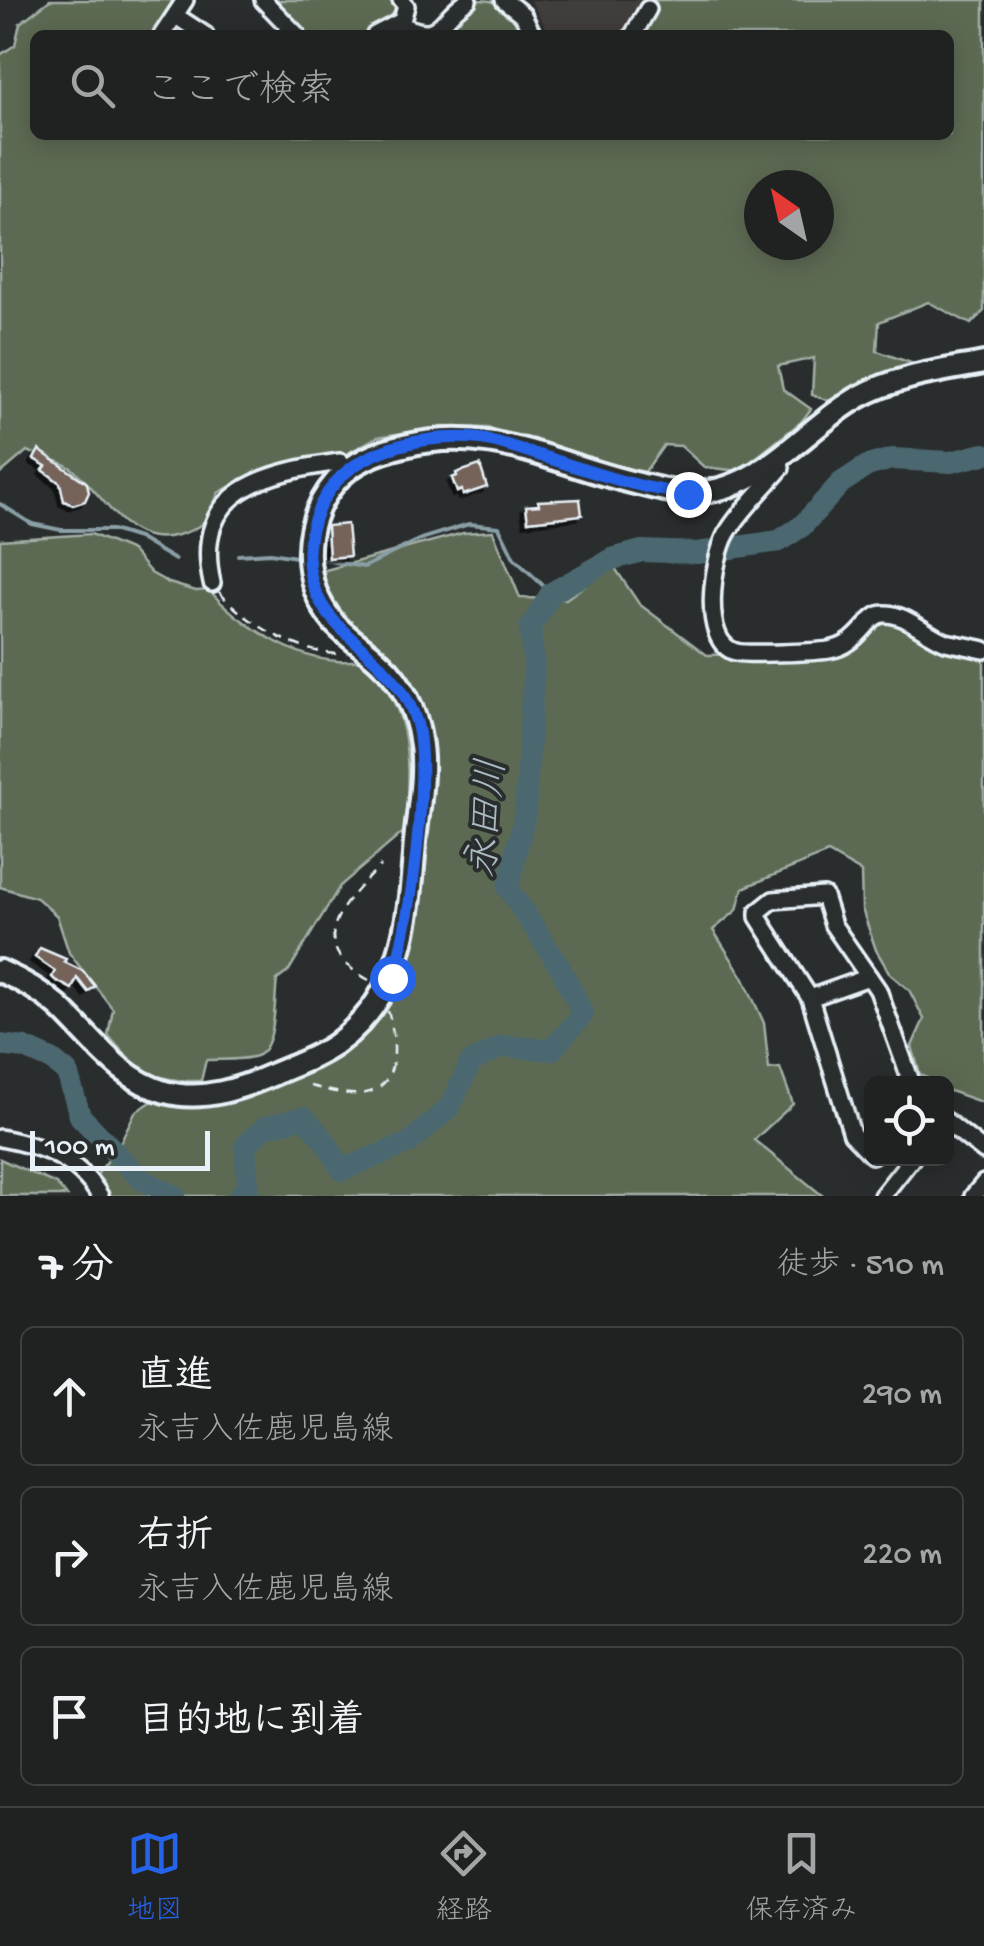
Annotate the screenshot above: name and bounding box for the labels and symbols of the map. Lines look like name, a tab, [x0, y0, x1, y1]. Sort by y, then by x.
north arrow	[744, 170, 834, 260]
route end	[666, 472, 712, 518]
water label: 永田川	[461, 757, 519, 880]
route start	[370, 956, 416, 1002]
scale bar	[30, 1126, 210, 1170]

